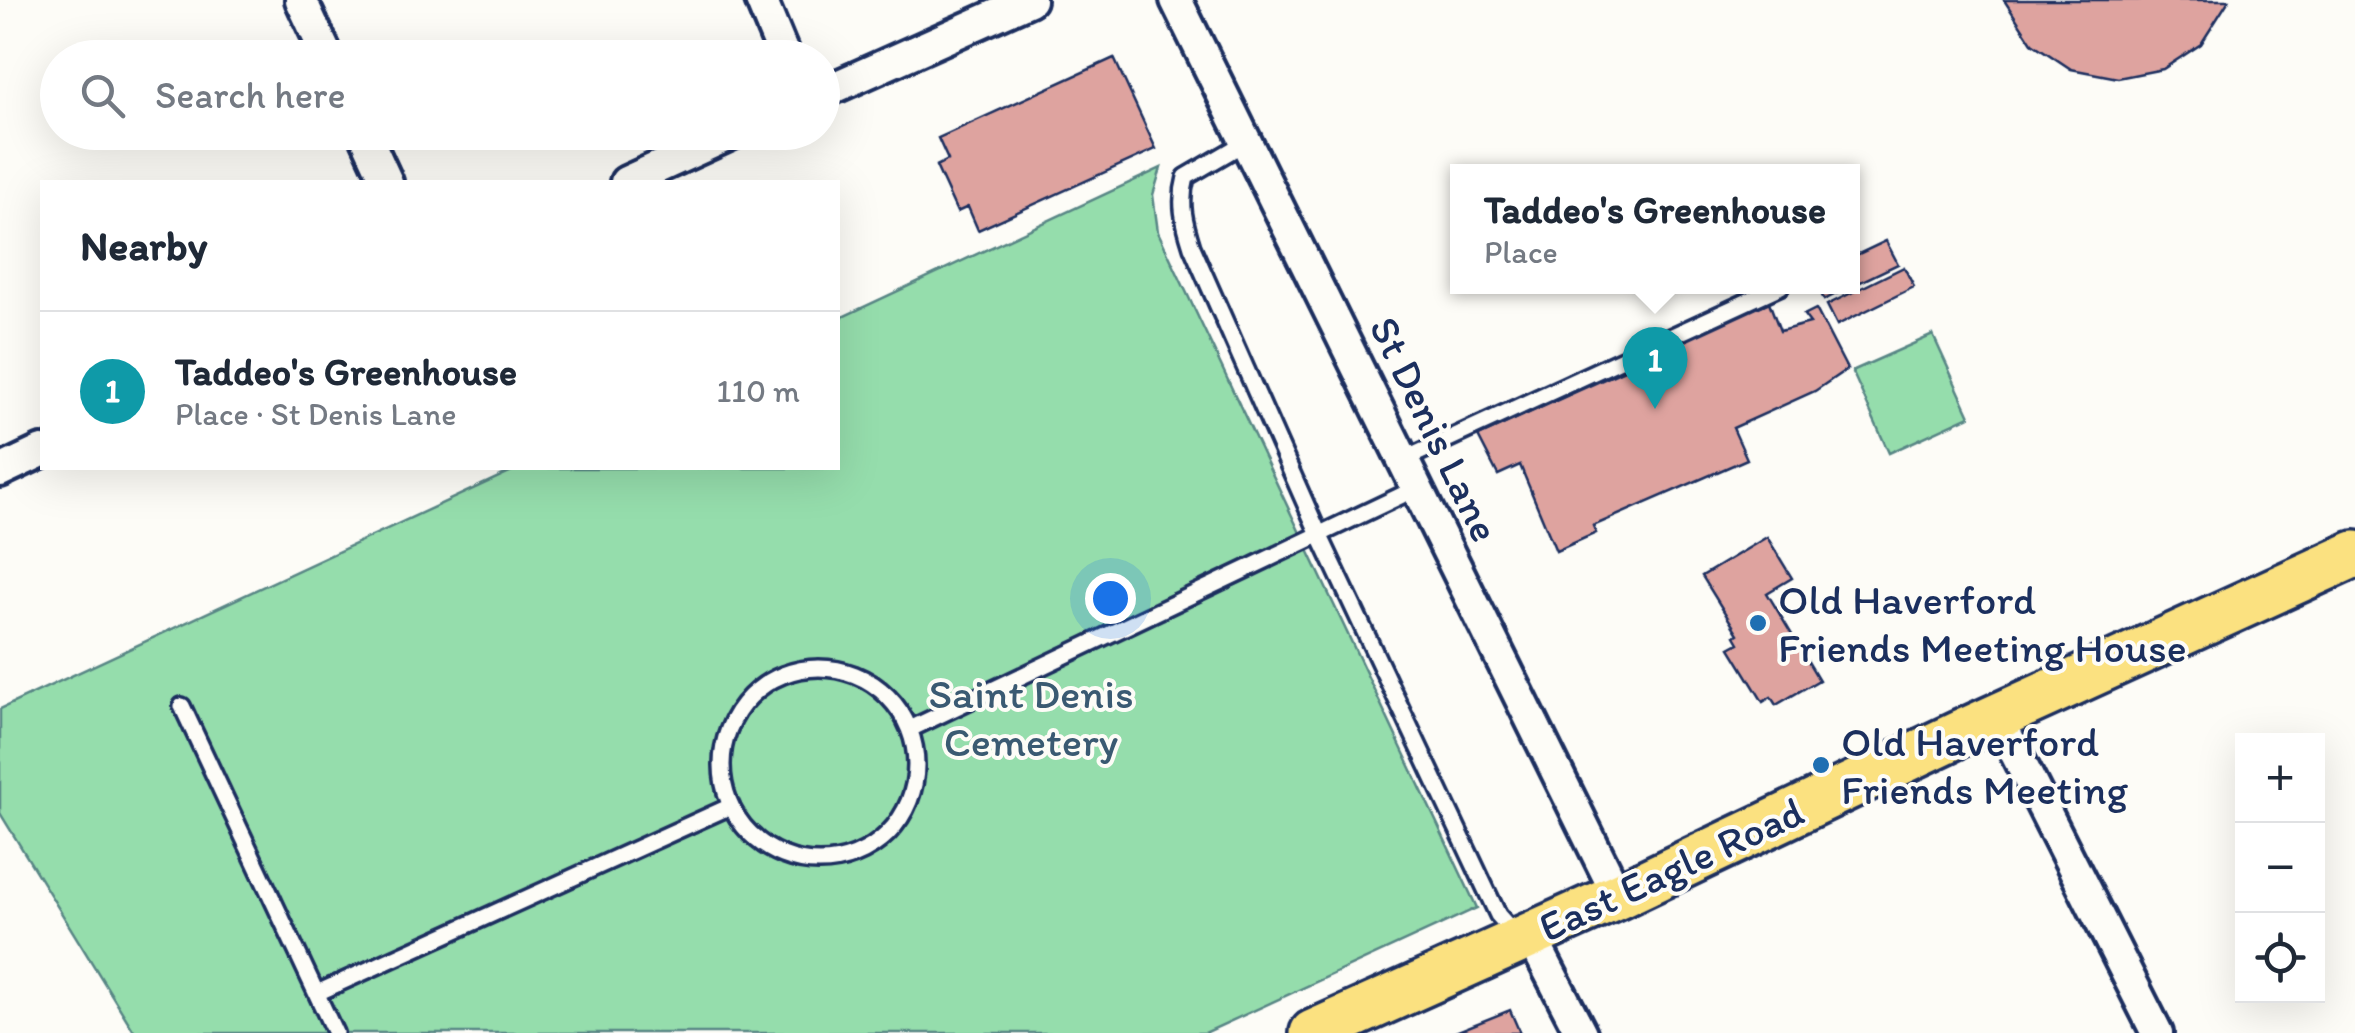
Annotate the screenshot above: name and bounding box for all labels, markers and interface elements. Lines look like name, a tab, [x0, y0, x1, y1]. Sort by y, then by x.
search box	[40, 40, 840, 150]
icon: search	[75, 68, 130, 123]
text: Search here	[155, 72, 346, 118]
popup	[1450, 164, 1860, 294]
text: Taddeo's Greenhouse	[1484, 187, 1826, 233]
text: Nearby	[80, 220, 207, 271]
text: Place	[1484, 233, 1558, 271]
street label: St Denis Lane	[1359, 308, 1511, 550]
pin: 1	[1622, 326, 1688, 409]
text: Taddeo's Greenhouse	[175, 349, 517, 395]
text: 1	[105, 372, 120, 410]
text: 110 m	[716, 372, 800, 410]
text: Place · St Denis Lane	[175, 395, 457, 433]
your location	[1085, 573, 1136, 624]
place label: Old Haverford Friends Meeting House	[1778, 574, 2187, 673]
marker: Old Haverford Friends Meeting House	[1747, 612, 1769, 634]
park label: Saint Denis Cemetery	[928, 668, 1134, 767]
place label: Old Haverford Friends Meeting	[1841, 716, 2128, 815]
map controls	[2235, 733, 2325, 1003]
button: +	[2235, 733, 2325, 823]
marker: Old Haverford Friends Meeting	[1810, 754, 1832, 776]
street label: East Eagle Road	[1531, 785, 1811, 953]
button: −	[2235, 823, 2325, 913]
button: locate	[2235, 913, 2325, 1003]

